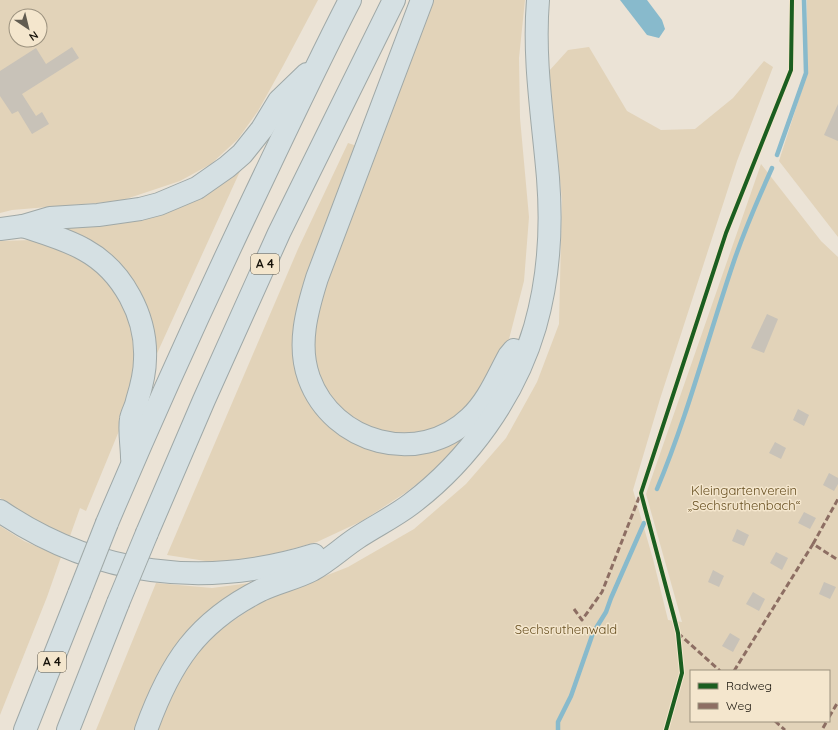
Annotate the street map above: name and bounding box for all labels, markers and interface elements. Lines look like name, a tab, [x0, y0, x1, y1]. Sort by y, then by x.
north arrow	[8, 8, 48, 48]
text: N	[26, 28, 41, 44]
road number: A 4	[251, 254, 279, 274]
park label: Kleingartenverein „Sechsruthenbach“	[688, 482, 801, 513]
park label: Sechsruthenwald	[515, 621, 617, 637]
road number: A 4	[38, 652, 66, 672]
legend	[690, 670, 830, 722]
text: Radweg	[726, 678, 772, 693]
text: Weg	[726, 698, 752, 713]

